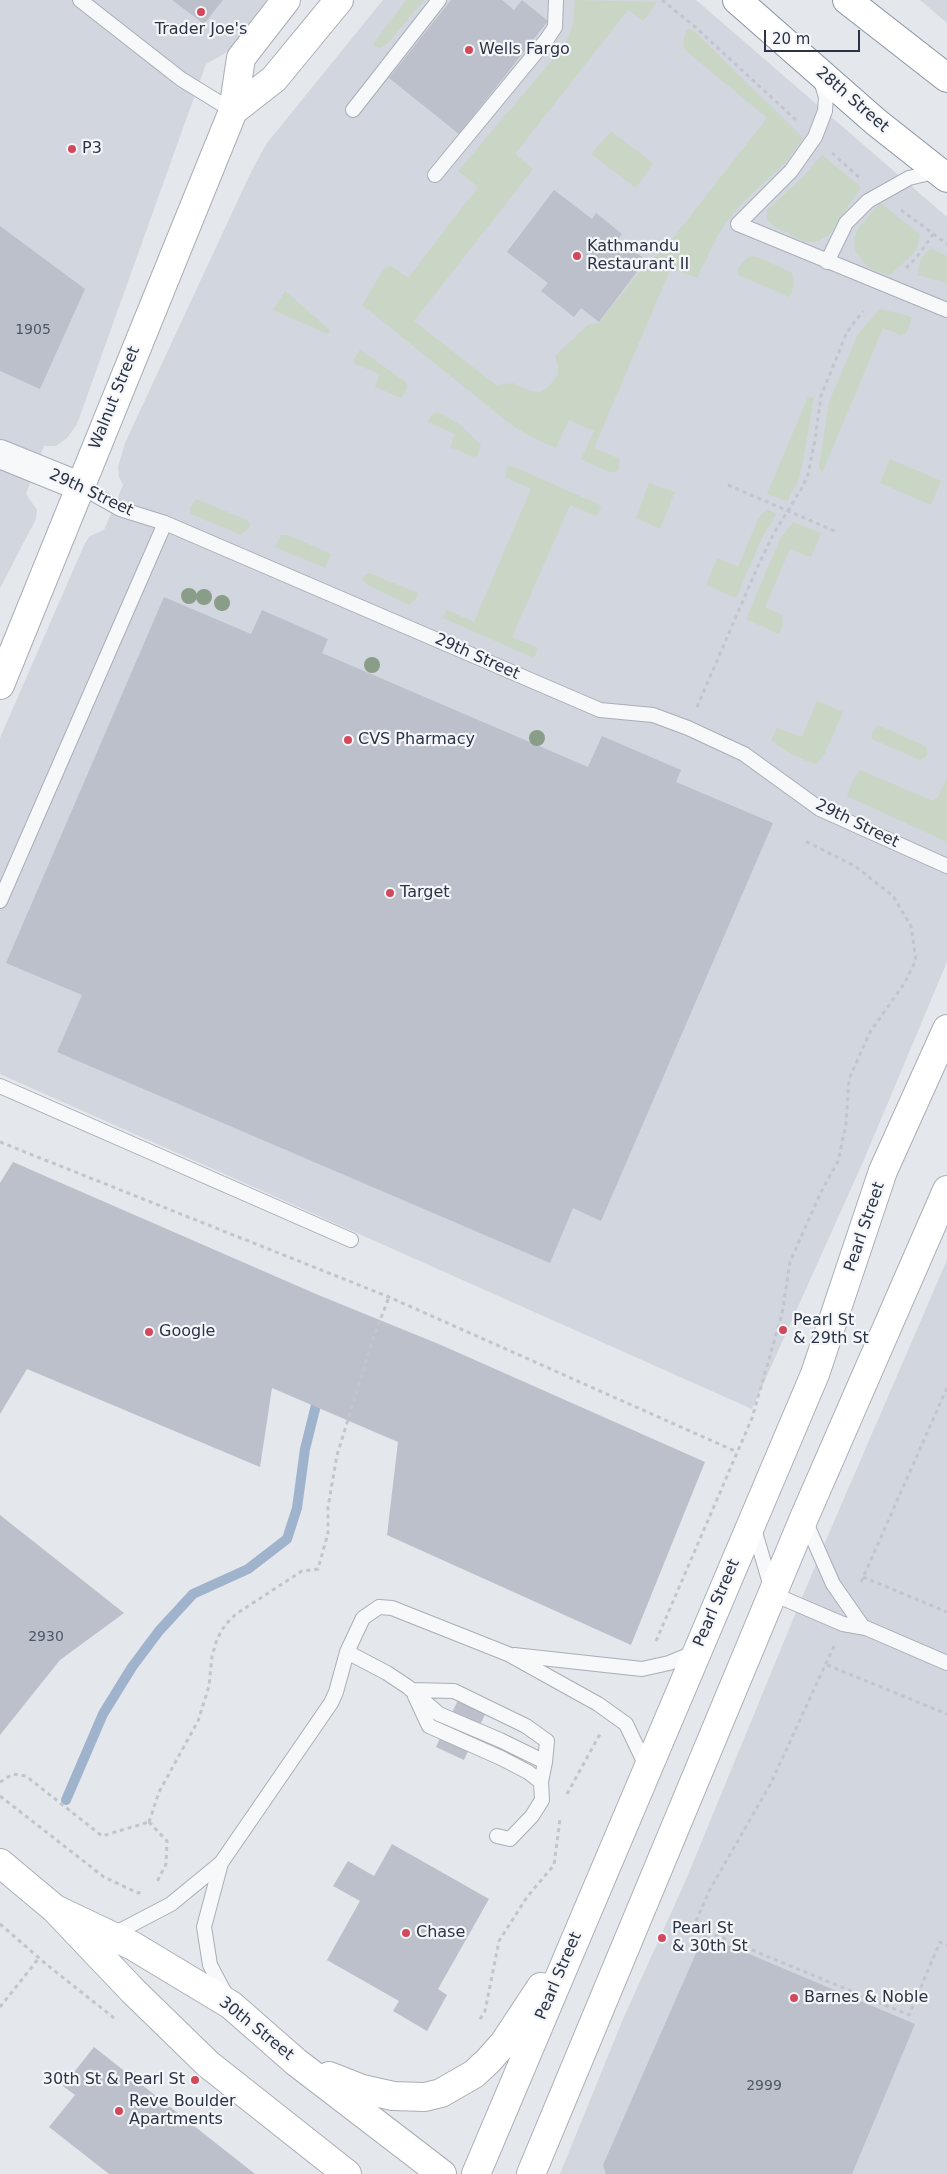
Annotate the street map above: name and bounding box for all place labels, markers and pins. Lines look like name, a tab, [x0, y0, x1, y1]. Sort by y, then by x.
marker: Trader Joe's	[195, 6, 207, 18]
place label: Trader Joe's	[155, 20, 247, 40]
place label: Wells Fargo	[479, 40, 570, 60]
marker: Wells Fargo	[463, 44, 475, 56]
place label: P3	[82, 139, 102, 159]
marker: P3	[66, 143, 78, 155]
place label: Kathmandu Restaurant II	[587, 237, 689, 275]
marker: Kathmandu Restaurant II	[571, 250, 583, 262]
place label: CVS Pharmacy	[358, 730, 475, 750]
marker: CVS Pharmacy	[342, 734, 354, 746]
place label: Target	[400, 883, 450, 903]
marker: Target	[384, 887, 396, 899]
place label: Pearl St & 29th St	[793, 1311, 869, 1349]
place label: Google	[159, 1322, 215, 1342]
marker: Pearl St & 29th St	[777, 1324, 789, 1336]
marker: Google	[143, 1326, 155, 1338]
place label: Pearl St & 30th St	[672, 1919, 748, 1957]
place label: Chase	[416, 1923, 465, 1943]
marker: Chase	[400, 1927, 412, 1939]
marker: Pearl St & 30th St	[656, 1932, 668, 1944]
place label: Barnes & Noble	[804, 1988, 928, 2008]
marker: Barnes & Noble	[788, 1992, 800, 2004]
place label: 30th St & Pearl St	[43, 2070, 185, 2090]
marker: 30th St & Pearl St	[189, 2074, 201, 2086]
place label: Reve Boulder Apartments	[129, 2092, 236, 2130]
marker: Reve Boulder Apartments	[113, 2105, 125, 2117]

